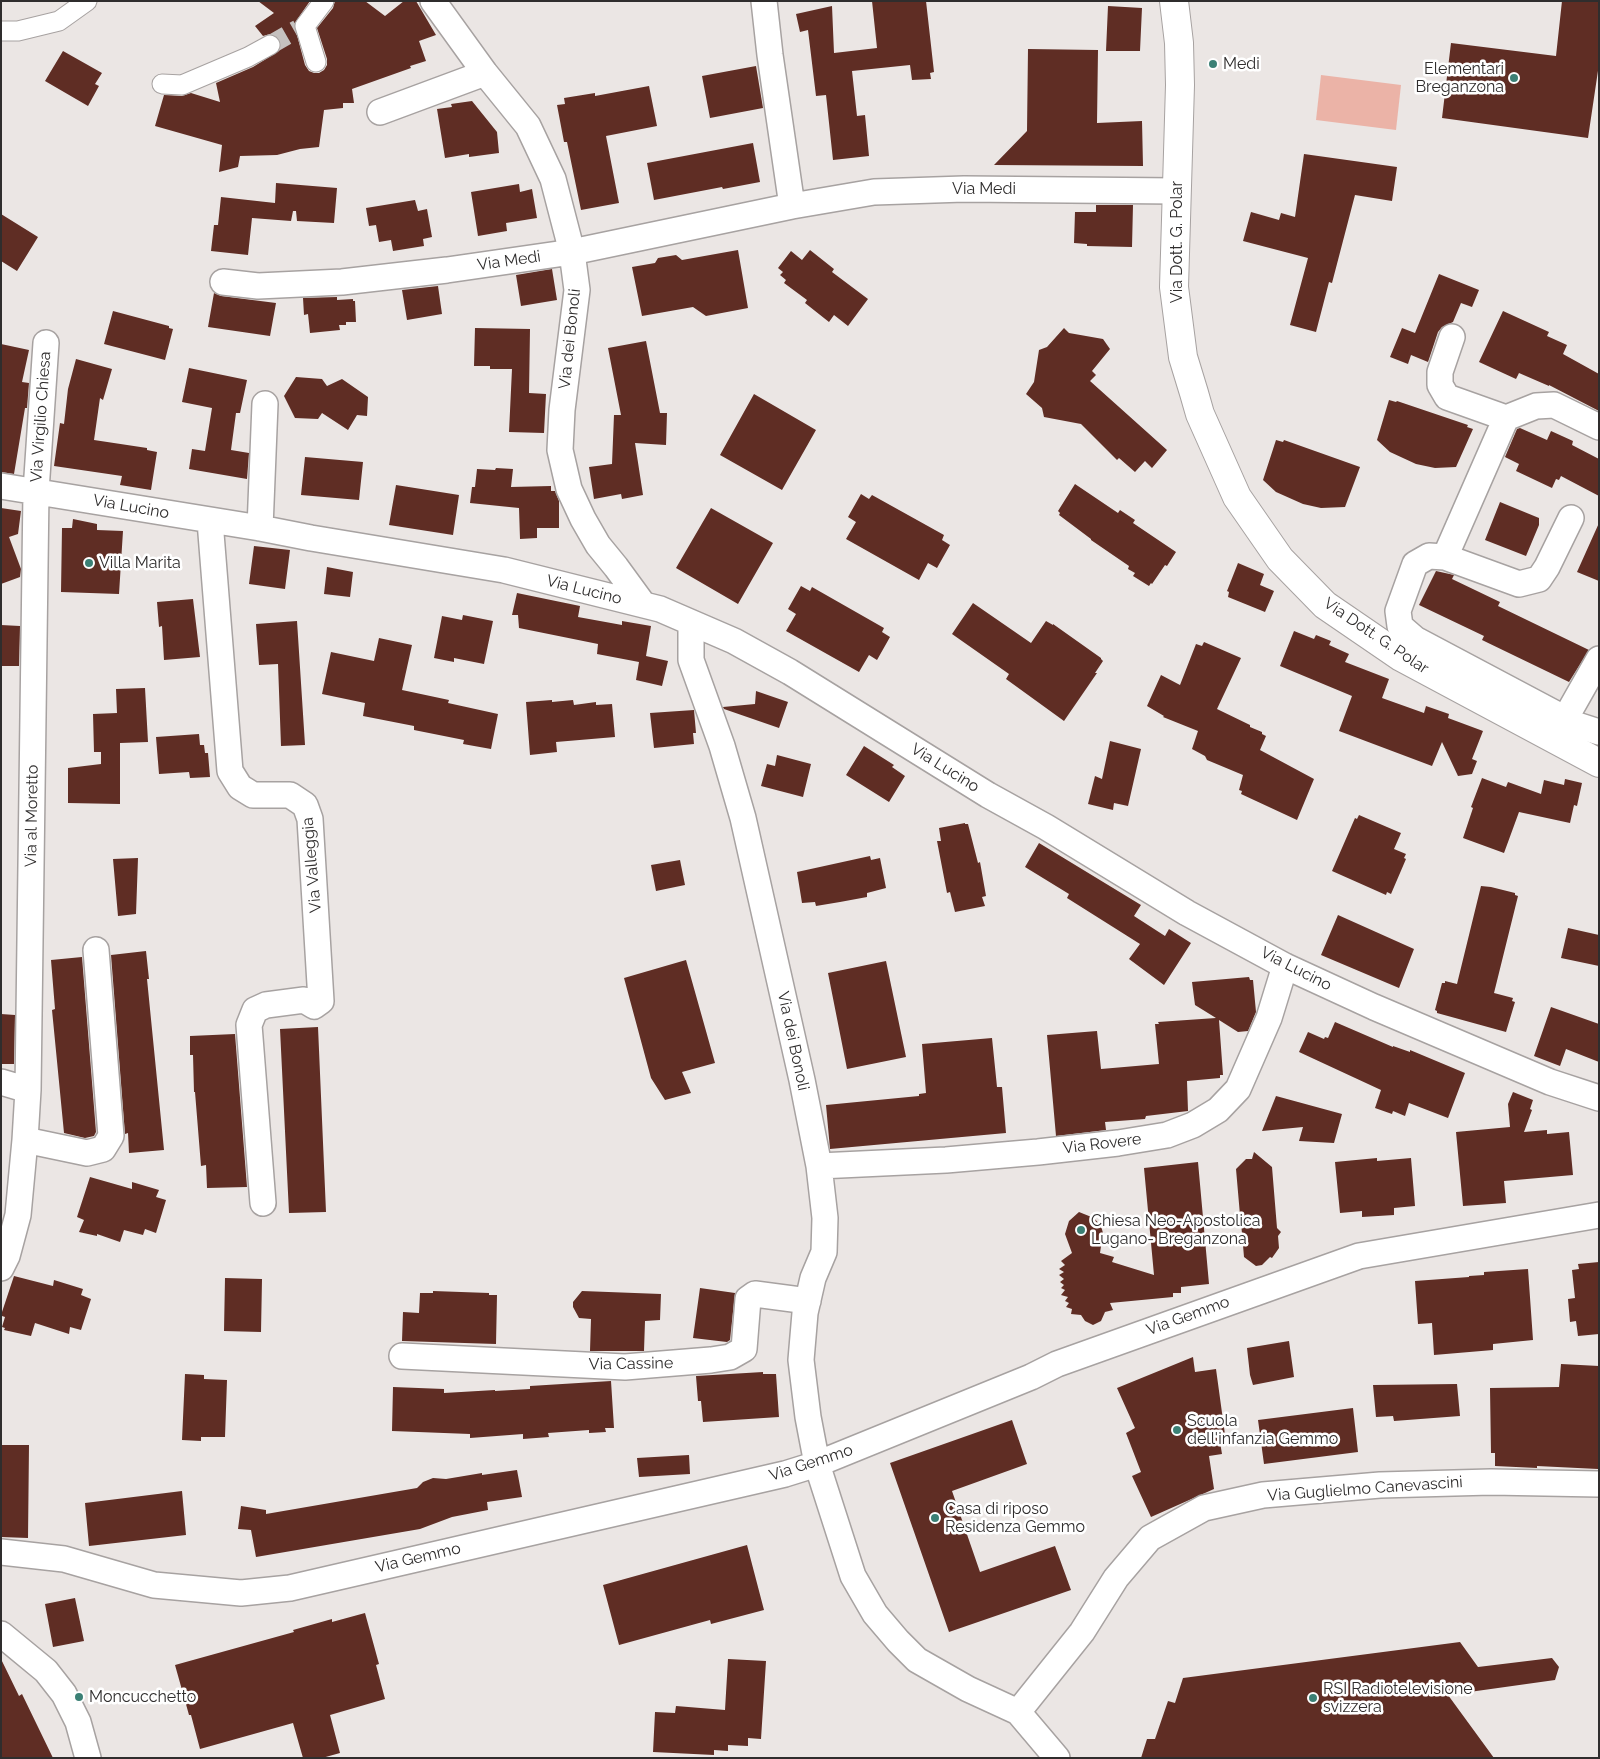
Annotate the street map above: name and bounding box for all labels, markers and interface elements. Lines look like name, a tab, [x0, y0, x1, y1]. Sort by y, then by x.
place label: Medi	[1223, 54, 1260, 74]
marker: Medi	[1207, 58, 1219, 70]
place label: Elementari Breganzona	[1415, 59, 1504, 97]
marker: Elementari Breganzona	[1508, 72, 1520, 84]
street label: Via Medi	[952, 179, 1016, 199]
street label: Via Dott. G. Polar	[1167, 181, 1187, 303]
street label: Via Medi	[476, 247, 542, 275]
street label: Via dei Bonoli	[555, 288, 585, 390]
street label: Via Virgilio Chiesa	[27, 351, 55, 483]
street label: Via Lucino	[91, 491, 171, 523]
place label: Villa Marita	[99, 553, 181, 573]
marker: Villa Marita	[83, 557, 95, 569]
street label: Via Lucino	[544, 571, 624, 609]
street label: Via Dott. G. Polar	[1320, 594, 1432, 678]
street label: Via Lucino	[907, 739, 983, 797]
street label: Via al Moretto	[22, 765, 42, 867]
street label: Via Valleggia	[298, 816, 326, 914]
street label: Via Lucino	[1257, 943, 1335, 995]
street label: Via dei Bonoli	[773, 990, 813, 1092]
street label: Via Rovere	[1062, 1130, 1142, 1158]
place label: Chiesa Neo-Apostolica Lugano- Breganzona	[1091, 1211, 1261, 1249]
marker: Chiesa Neo-Apostolica Lugano- Breganzona	[1075, 1224, 1087, 1236]
street label: Via Gemmo	[1144, 1292, 1232, 1340]
street label: Via Cassine	[589, 1354, 673, 1374]
place label: Scuola dell'infanzia Gemmo	[1187, 1411, 1338, 1449]
marker: Scuola dell'infanzia Gemmo	[1171, 1424, 1183, 1436]
street label: Via Gemmo	[767, 1440, 855, 1486]
street label: Via Guglielmo Canevascini	[1267, 1473, 1463, 1505]
place label: Casa di riposo Residenza Gemmo	[945, 1499, 1085, 1537]
marker: Casa di riposo Residenza Gemmo	[929, 1512, 941, 1524]
street label: Via Gemmo	[373, 1539, 463, 1577]
place label: RSI Radiotelevisione svizzera	[1323, 1679, 1473, 1717]
place label: Moncucchetto	[89, 1687, 196, 1707]
marker: Moncucchetto	[73, 1691, 85, 1703]
marker: RSI Radiotelevisione svizzera	[1307, 1692, 1319, 1704]

